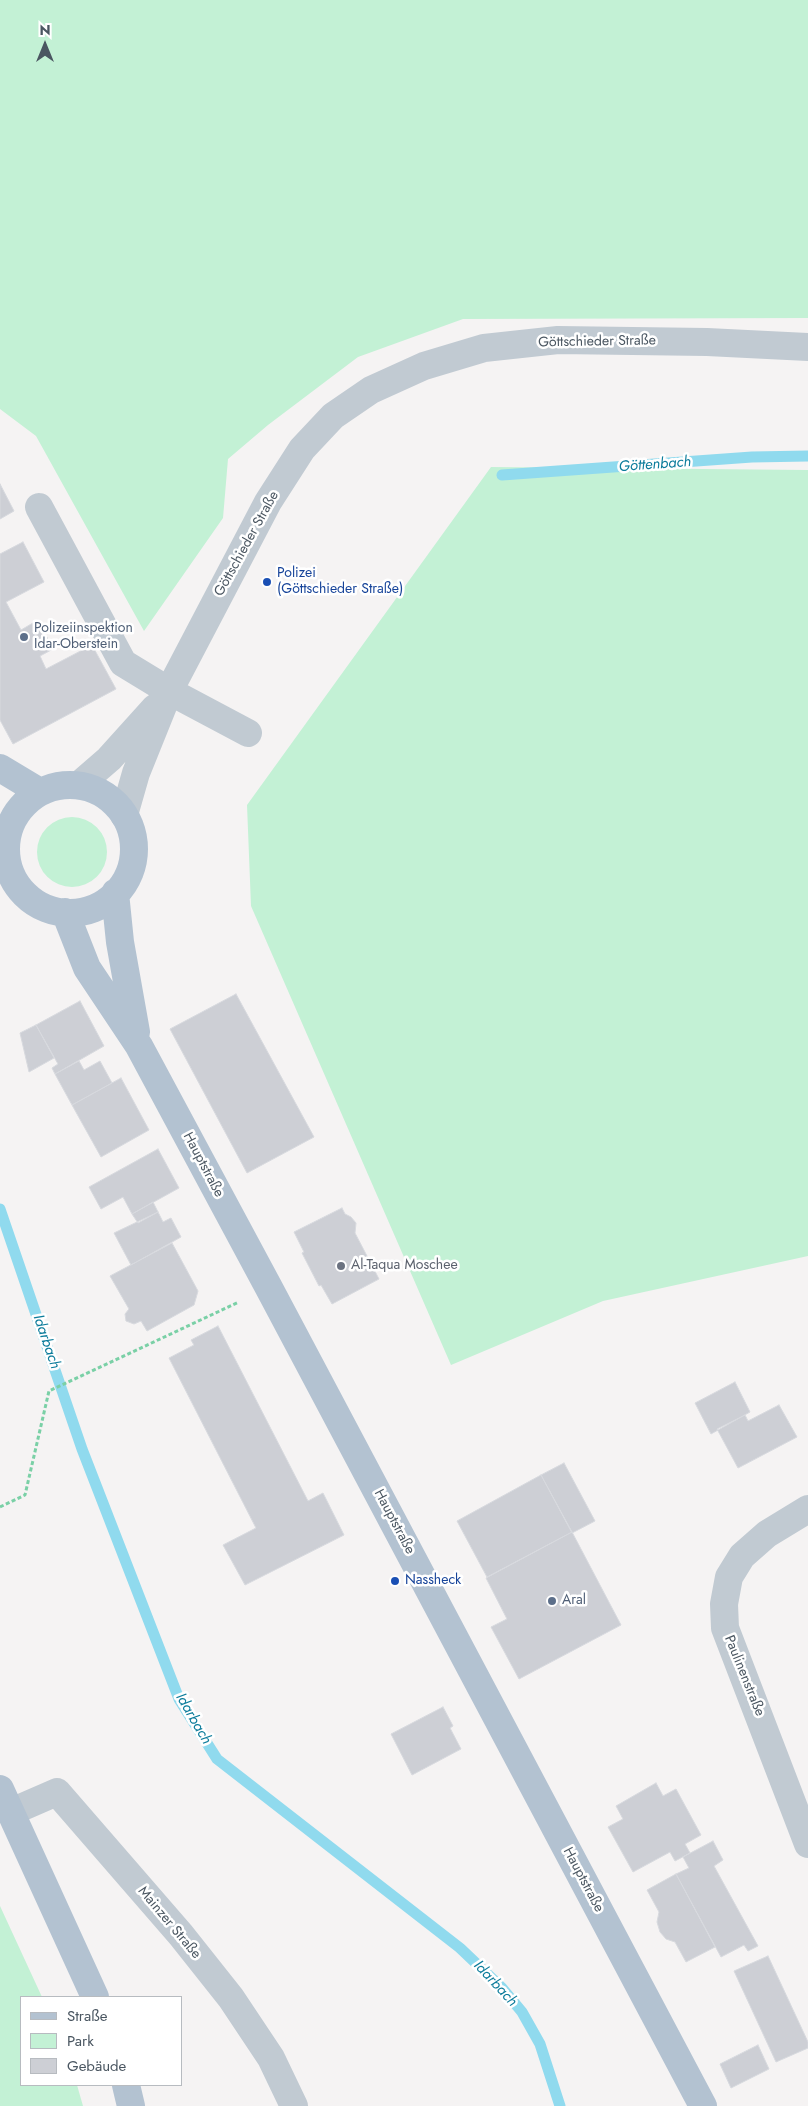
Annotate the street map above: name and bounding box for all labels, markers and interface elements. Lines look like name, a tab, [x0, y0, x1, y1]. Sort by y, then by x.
north arrow	[20, 20, 70, 70]
text: N	[39, 20, 51, 40]
street label: Göttschieder Straße	[538, 333, 656, 351]
water label: Göttenbach	[618, 453, 692, 477]
street label: Göttschieder Straße	[211, 488, 283, 600]
place label: Polizei (Göttschieder Straße)	[277, 566, 403, 598]
marker: Polizei (Göttschieder Straße)	[261, 576, 273, 588]
place label: Polizeiinspektion Idar-Oberstein	[34, 621, 133, 654]
marker: Polizeiinspektion Idar-Oberstein	[18, 631, 30, 643]
street label: Hauptstraße	[179, 1130, 227, 1200]
place label: Al-Taqua Moschee	[351, 1258, 458, 1274]
marker: Al-Taqua Moschee	[335, 1260, 347, 1272]
water label: Idarbach	[28, 1312, 64, 1372]
street label: Hauptstraße	[370, 1487, 418, 1557]
place label: Nassheck	[405, 1573, 461, 1589]
marker: Nassheck	[389, 1575, 401, 1587]
place label: Aral	[562, 1593, 586, 1609]
marker: Aral	[546, 1595, 558, 1607]
street label: Paulinenstraße	[720, 1633, 768, 1719]
water label: Idarbach	[171, 1690, 215, 1748]
street label: Hauptstraße	[559, 1845, 607, 1915]
street label: Mainzer Straße	[134, 1883, 204, 1963]
water label: Idarbach	[469, 1957, 521, 2011]
legend	[20, 1996, 182, 2086]
text: Straße	[67, 2005, 107, 2027]
text: Park	[67, 2030, 94, 2052]
text: Gebäude	[67, 2055, 126, 2077]

